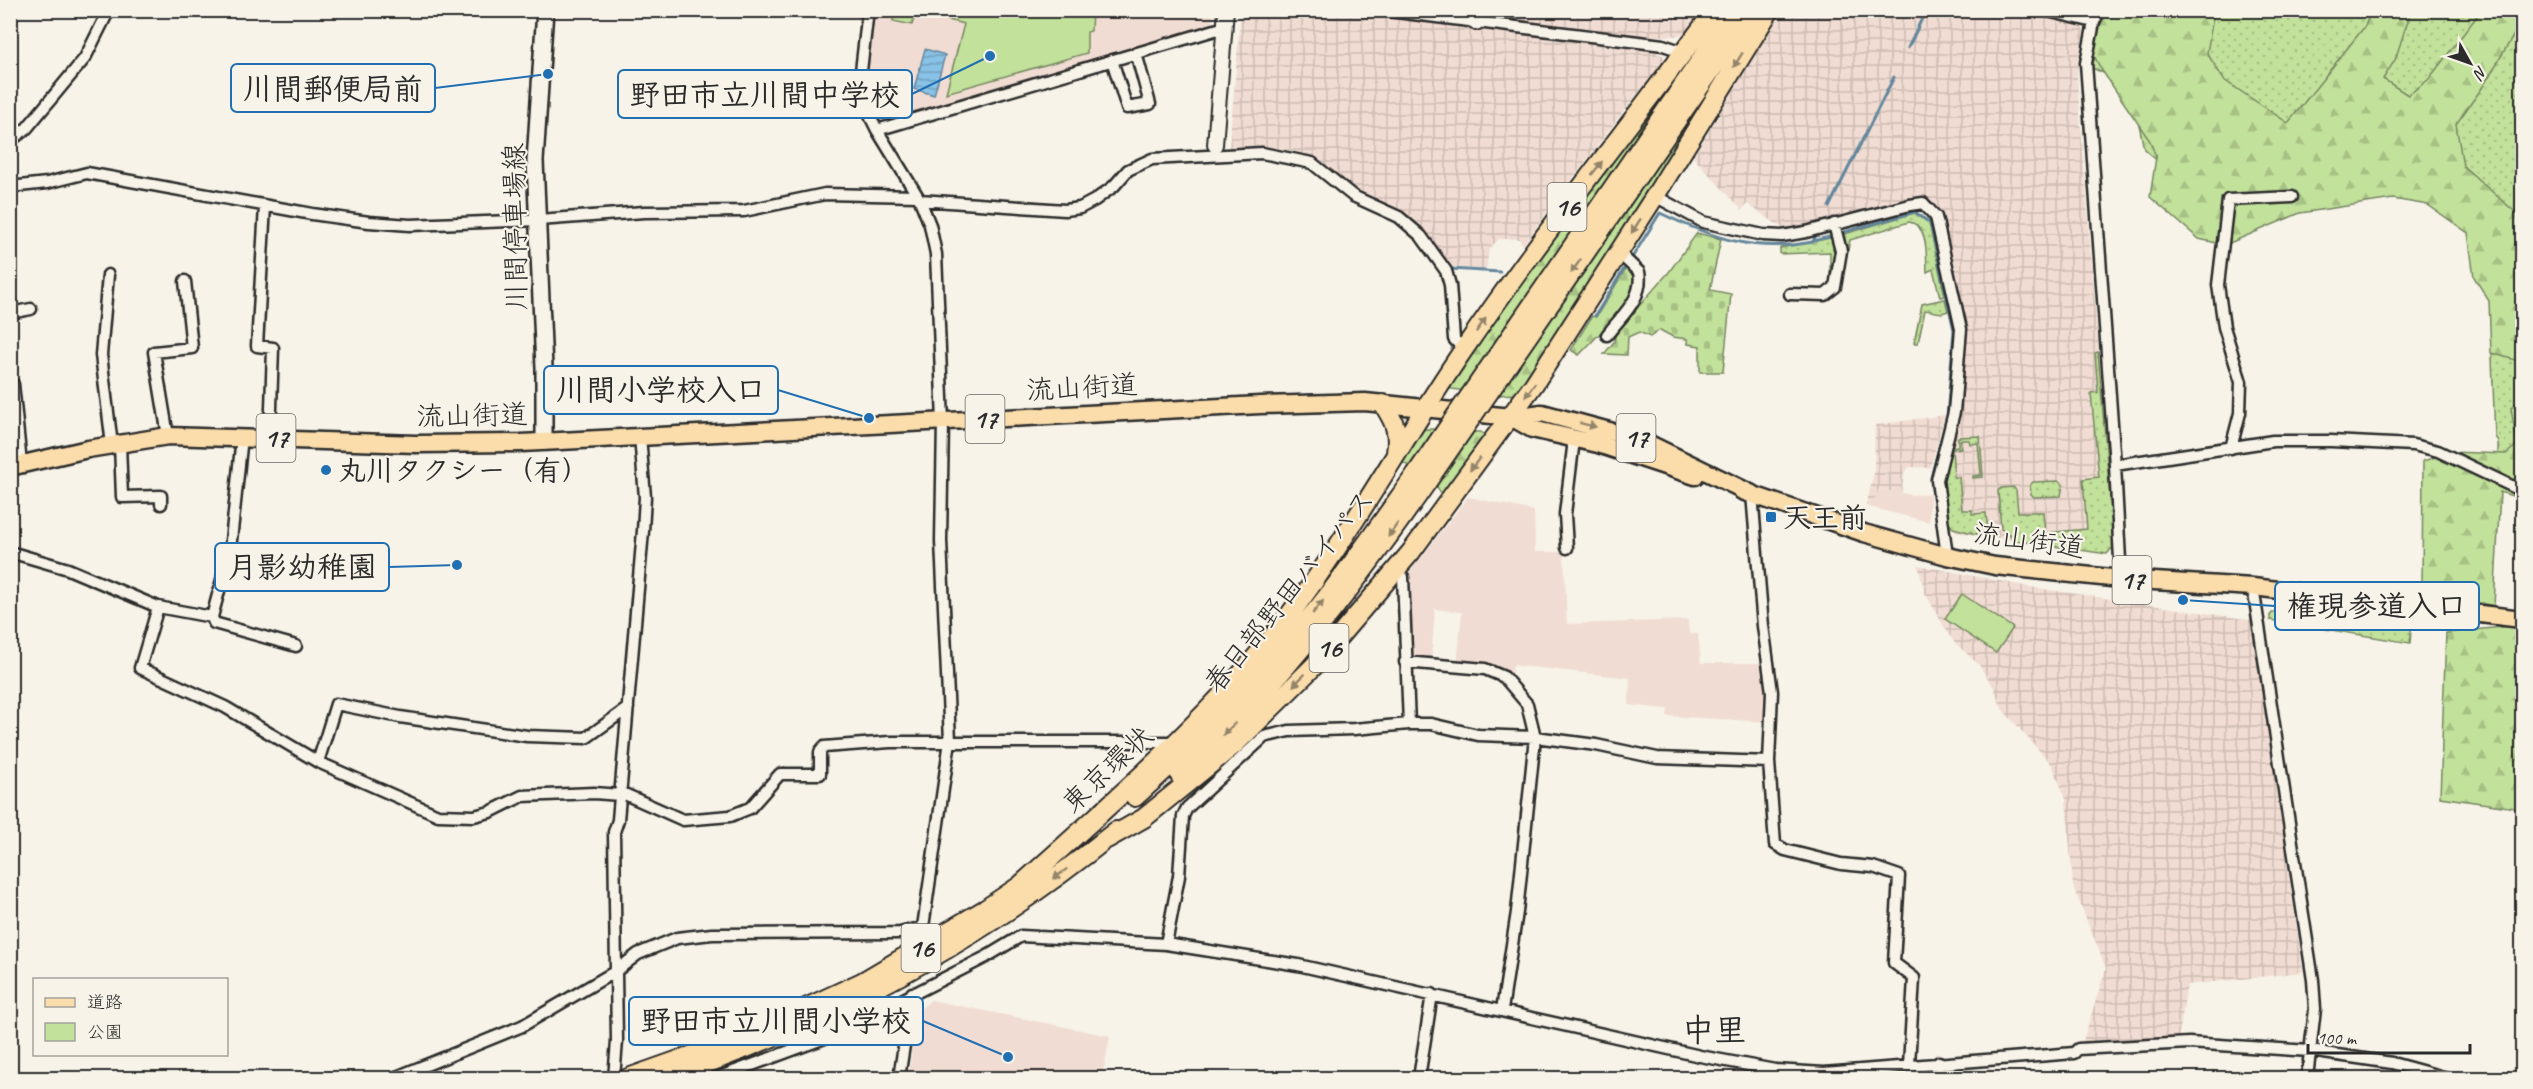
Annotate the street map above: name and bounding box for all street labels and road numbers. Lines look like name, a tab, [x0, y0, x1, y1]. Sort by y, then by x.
street label: 川間停車場線	[496, 143, 534, 311]
road number: 16	[1548, 183, 1586, 231]
street label: 流山街道	[1025, 367, 1139, 407]
road number: 17	[966, 395, 1004, 443]
street label: 流山街道	[416, 397, 528, 433]
road number: 17	[256, 414, 296, 462]
road number: 17	[1616, 414, 1656, 462]
street label: 春日部野田バイパス	[1196, 482, 1382, 700]
street label: 流山街道	[1971, 515, 2087, 565]
road number: 17	[2112, 556, 2152, 604]
road number: 16	[1310, 624, 1348, 672]
street label: 東京環状	[1054, 718, 1160, 820]
road number: 16	[902, 924, 940, 972]

